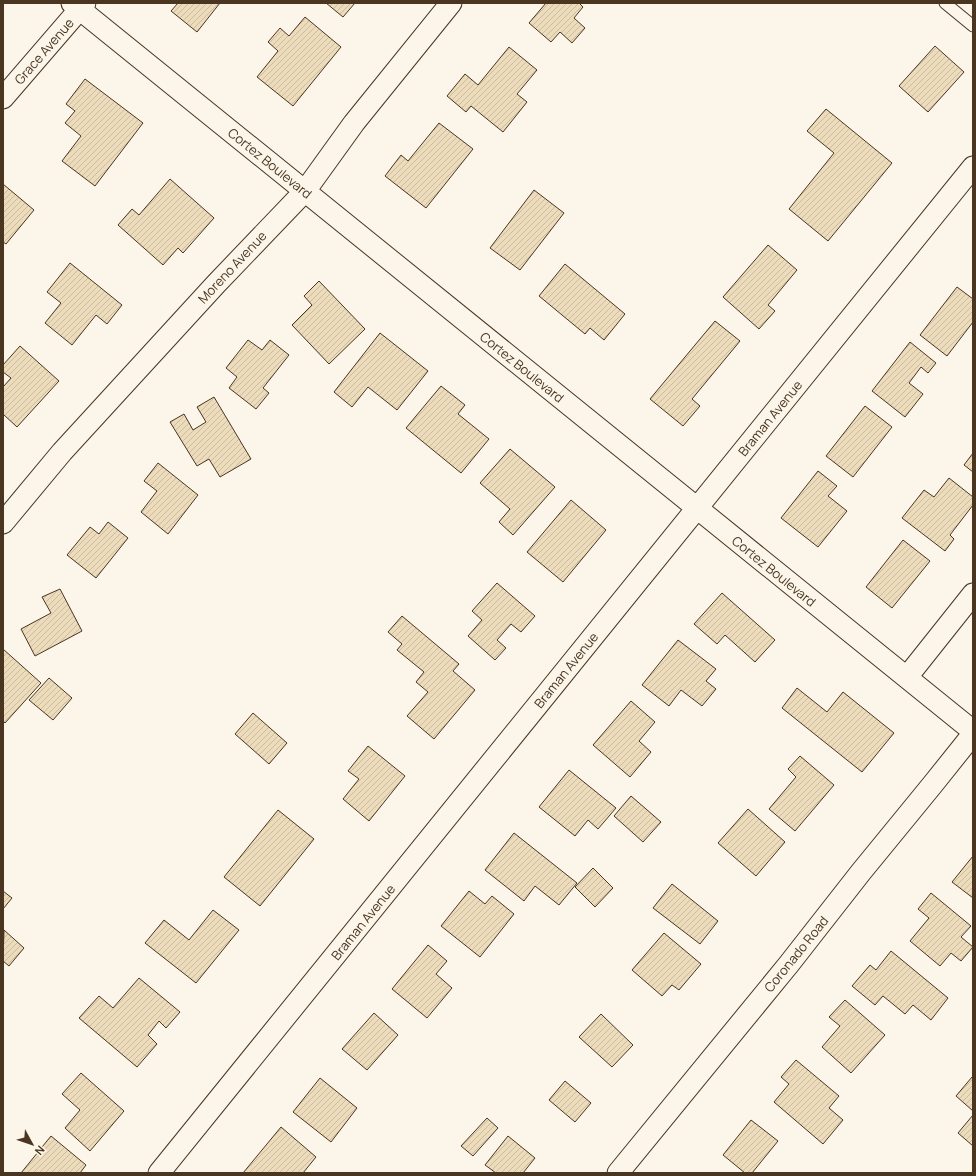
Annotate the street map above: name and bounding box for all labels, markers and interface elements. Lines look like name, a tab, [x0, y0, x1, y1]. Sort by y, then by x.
street label: Grace Avenue	[10, 14, 78, 88]
street label: Cortez Boulevard	[224, 124, 316, 202]
street label: Moreno Avenue	[194, 227, 271, 307]
street label: Cortez Boulevard	[476, 328, 568, 406]
street label: Braman Avenue	[734, 376, 806, 460]
street label: Cortez Boulevard	[728, 532, 820, 610]
street label: Braman Avenue	[530, 628, 602, 712]
street label: Braman Avenue	[327, 880, 399, 964]
street label: Coronado Road	[760, 912, 832, 996]
north arrow	[12, 1124, 52, 1164]
text: N	[32, 1143, 48, 1159]

